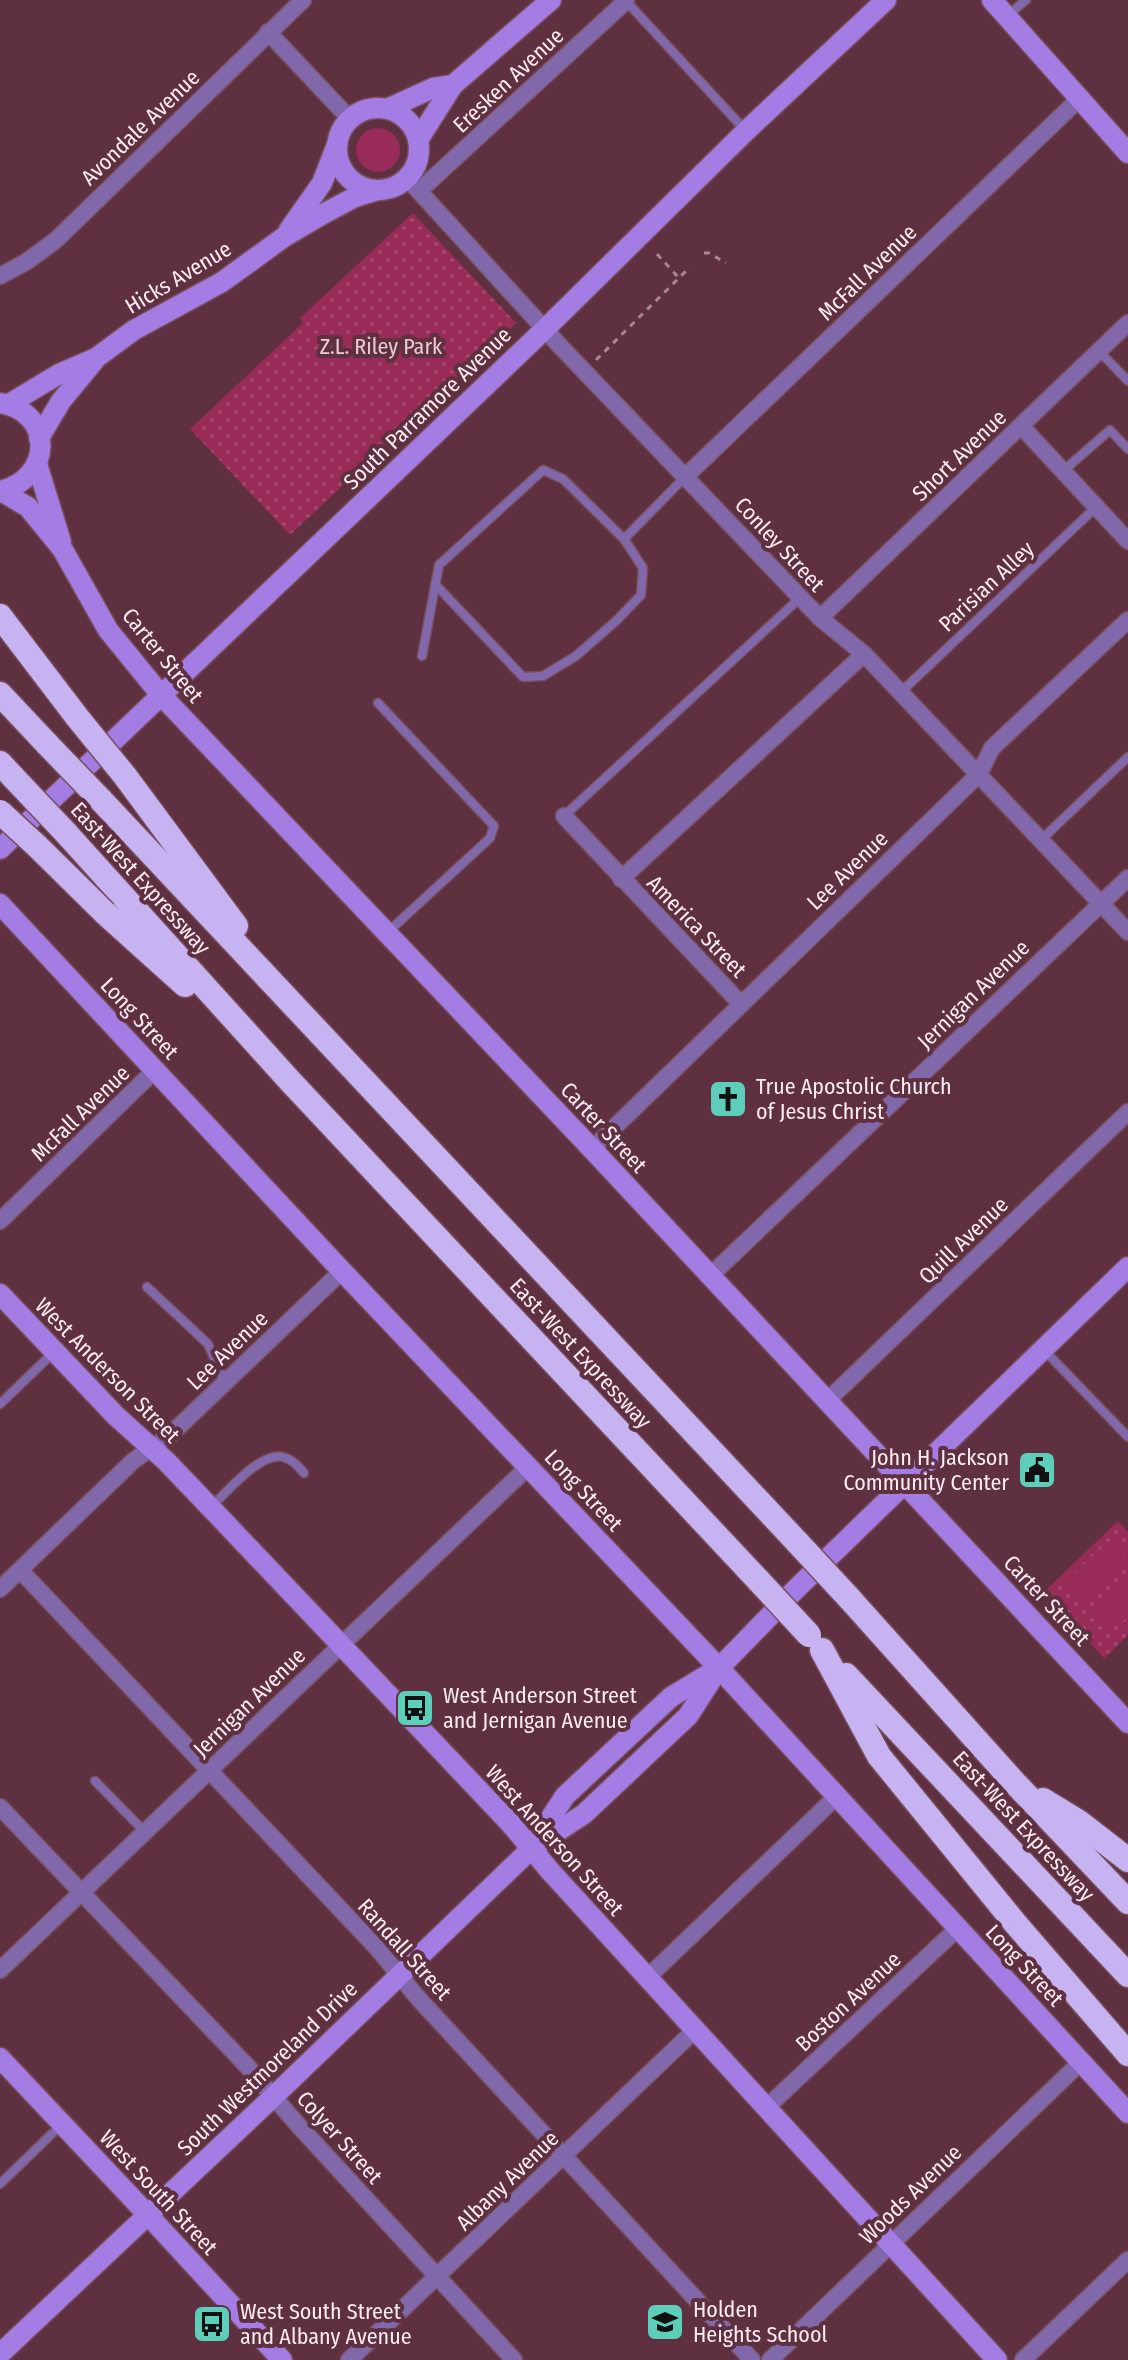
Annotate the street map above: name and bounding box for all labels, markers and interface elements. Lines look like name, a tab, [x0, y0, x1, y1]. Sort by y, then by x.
street label: Eresken Avenue	[447, 22, 569, 138]
street label: Avondale Avenue	[75, 64, 205, 191]
street label: McFall Avenue	[812, 219, 922, 326]
street label: Hicks Avenue	[120, 235, 236, 320]
street label: South Parramore Avenue	[338, 321, 517, 495]
park label: Z.L. Riley Park	[320, 333, 443, 360]
street label: Short Avenue	[907, 404, 1012, 507]
street label: Conley Street	[729, 491, 831, 598]
street label: Parisian Alley	[933, 535, 1040, 637]
street label: Carter Street	[116, 602, 210, 709]
street label: East-West Expressway	[65, 797, 216, 960]
street label: Lee Avenue	[801, 825, 894, 916]
street label: America Street	[641, 870, 753, 984]
street label: Jernigan Avenue	[912, 934, 1035, 1055]
street label: Long Street	[95, 972, 185, 1065]
street label: McFall Avenue	[25, 1060, 135, 1167]
place label: True Apostolic Church of Jesus Christ	[756, 1073, 952, 1125]
street label: Carter Street	[555, 1076, 653, 1179]
church icon: True Apostolic Church of Jesus Christ	[707, 1078, 749, 1120]
street label: Quill Avenue	[913, 1191, 1014, 1290]
street label: East-West Expressway	[504, 1273, 657, 1434]
street label: West Anderson Street	[30, 1292, 186, 1449]
street label: Lee Avenue	[181, 1305, 274, 1396]
street label: Long Street	[539, 1444, 629, 1537]
place label: John H. Jackson Community Center	[843, 1444, 1009, 1496]
public building icon: John H. Jackson Community Center	[1016, 1449, 1058, 1491]
street label: Carter Street	[998, 1549, 1096, 1652]
street label: Jernigan Avenue	[188, 1642, 311, 1763]
place label: West Anderson Street and Jernigan Avenue	[443, 1682, 638, 1734]
bus stop icon: West Anderson Street and Jernigan Avenue	[394, 1687, 436, 1729]
street label: East-West Expressway	[947, 1746, 1100, 1907]
street label: West Anderson Street	[480, 1759, 630, 1922]
street label: Randall Street	[352, 1893, 458, 2006]
street label: Long Street	[980, 1919, 1070, 2012]
street label: Boston Avenue	[790, 1946, 907, 2057]
street label: South Westmoreland Drive	[172, 1975, 363, 2161]
street label: Colyer Street	[291, 2085, 389, 2190]
street label: West South Street	[94, 2124, 224, 2261]
street label: Albany Avenue	[450, 2125, 564, 2236]
street label: Woods Avenue	[854, 2139, 967, 2250]
place label: Holden Heights School	[693, 2296, 828, 2348]
place label: West South Street and Albany Avenue	[240, 2298, 412, 2350]
school or university icon: Holden Heights School	[644, 2301, 686, 2343]
bus stop icon: West South Street and Albany Avenue	[191, 2303, 233, 2345]

